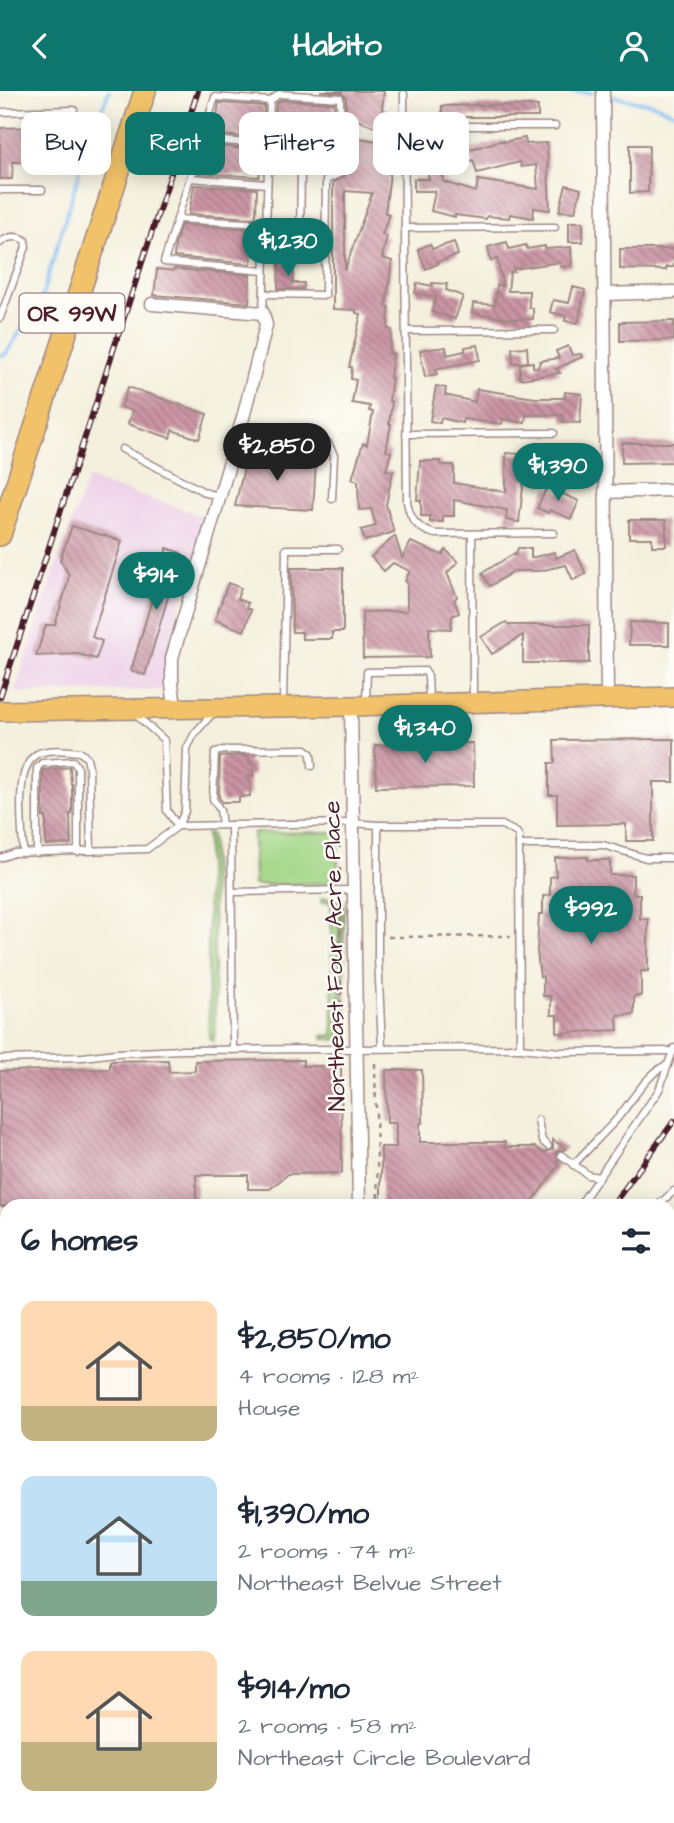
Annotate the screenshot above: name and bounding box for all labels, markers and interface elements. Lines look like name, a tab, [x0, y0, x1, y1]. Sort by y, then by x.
text: Habito	[292, 23, 382, 68]
icon: back	[21, 27, 59, 65]
icon: person	[615, 27, 653, 65]
chip: Buy	[21, 112, 111, 175]
chip: Rent	[125, 112, 225, 175]
chip: Filters	[239, 112, 359, 175]
chip: New	[373, 112, 469, 175]
pin: $1,230	[231, 219, 345, 278]
text: $1,230	[258, 225, 318, 257]
road number: OR 99W	[20, 293, 124, 333]
pin: $2,850	[220, 423, 334, 483]
text: $2,850	[239, 430, 315, 462]
pin: $1,390	[501, 443, 615, 503]
text: $1,390	[528, 450, 588, 482]
pin: $914	[115, 553, 197, 612]
text: $914	[134, 559, 178, 591]
pin: $1,340	[368, 705, 482, 765]
text: $1,340	[394, 712, 456, 744]
street label: Northeast Four Acre Place	[315, 800, 355, 1112]
pin: $992	[550, 887, 632, 946]
text: $992	[565, 893, 617, 925]
text: 6 homes	[21, 1220, 138, 1262]
icon: filters	[617, 1222, 655, 1260]
text: $2,850/mo	[238, 1318, 391, 1360]
icon: home	[77, 1329, 161, 1413]
text: 4 rooms · 128 m²	[238, 1360, 419, 1392]
text: House	[238, 1392, 301, 1424]
text: $1,390/mo	[238, 1493, 369, 1535]
icon: home	[77, 1504, 161, 1588]
text: 2 rooms · 74 m²	[238, 1535, 416, 1567]
text: Northeast Belvue Street	[238, 1567, 502, 1599]
text: $914/mo	[238, 1668, 350, 1710]
icon: home	[77, 1679, 161, 1763]
text: 2 rooms · 58 m²	[238, 1710, 417, 1742]
text: Northeast Circle Boulevard	[238, 1742, 530, 1774]

